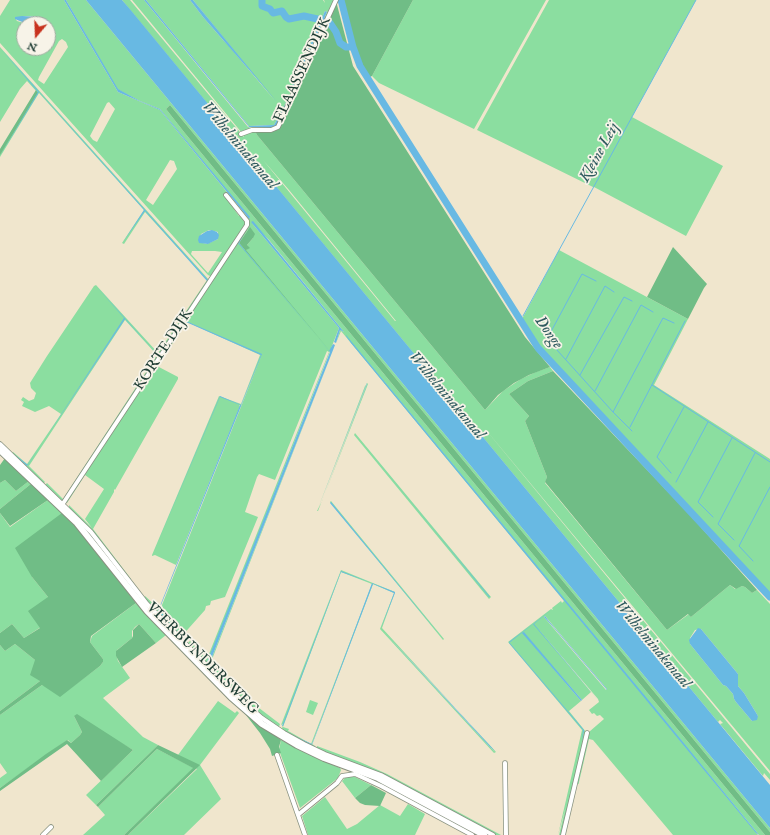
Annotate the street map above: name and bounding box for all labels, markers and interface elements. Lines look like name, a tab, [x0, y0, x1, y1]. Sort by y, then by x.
street label: FLAASSENDIJK	[271, 14, 335, 126]
north arrow	[16, 16, 56, 56]
text: N	[26, 38, 39, 55]
water label: Wilhelminakanaal	[197, 98, 281, 194]
water label: Kleine Leij	[576, 120, 624, 186]
street label: KORTE DIJK	[131, 306, 197, 394]
water label: Donge	[530, 313, 566, 353]
water label: Wilhelminakanaal	[404, 348, 488, 444]
water label: Wilhelminakanaal	[610, 597, 694, 693]
street label: VIERBUNDERSWEG	[142, 599, 262, 719]

